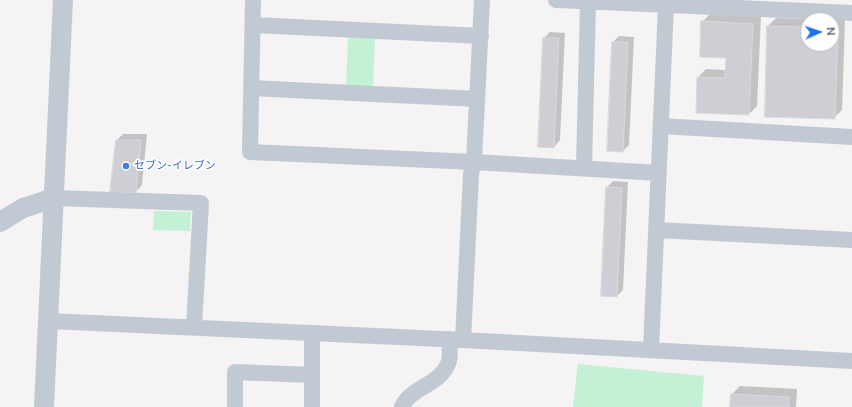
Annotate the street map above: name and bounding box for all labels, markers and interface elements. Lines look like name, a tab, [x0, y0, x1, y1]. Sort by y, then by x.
north arrow	[800, 12, 840, 52]
text: N	[824, 27, 838, 36]
place label: セブン-イレブン	[134, 159, 216, 173]
marker: セブン-イレブン	[121, 161, 131, 171]

